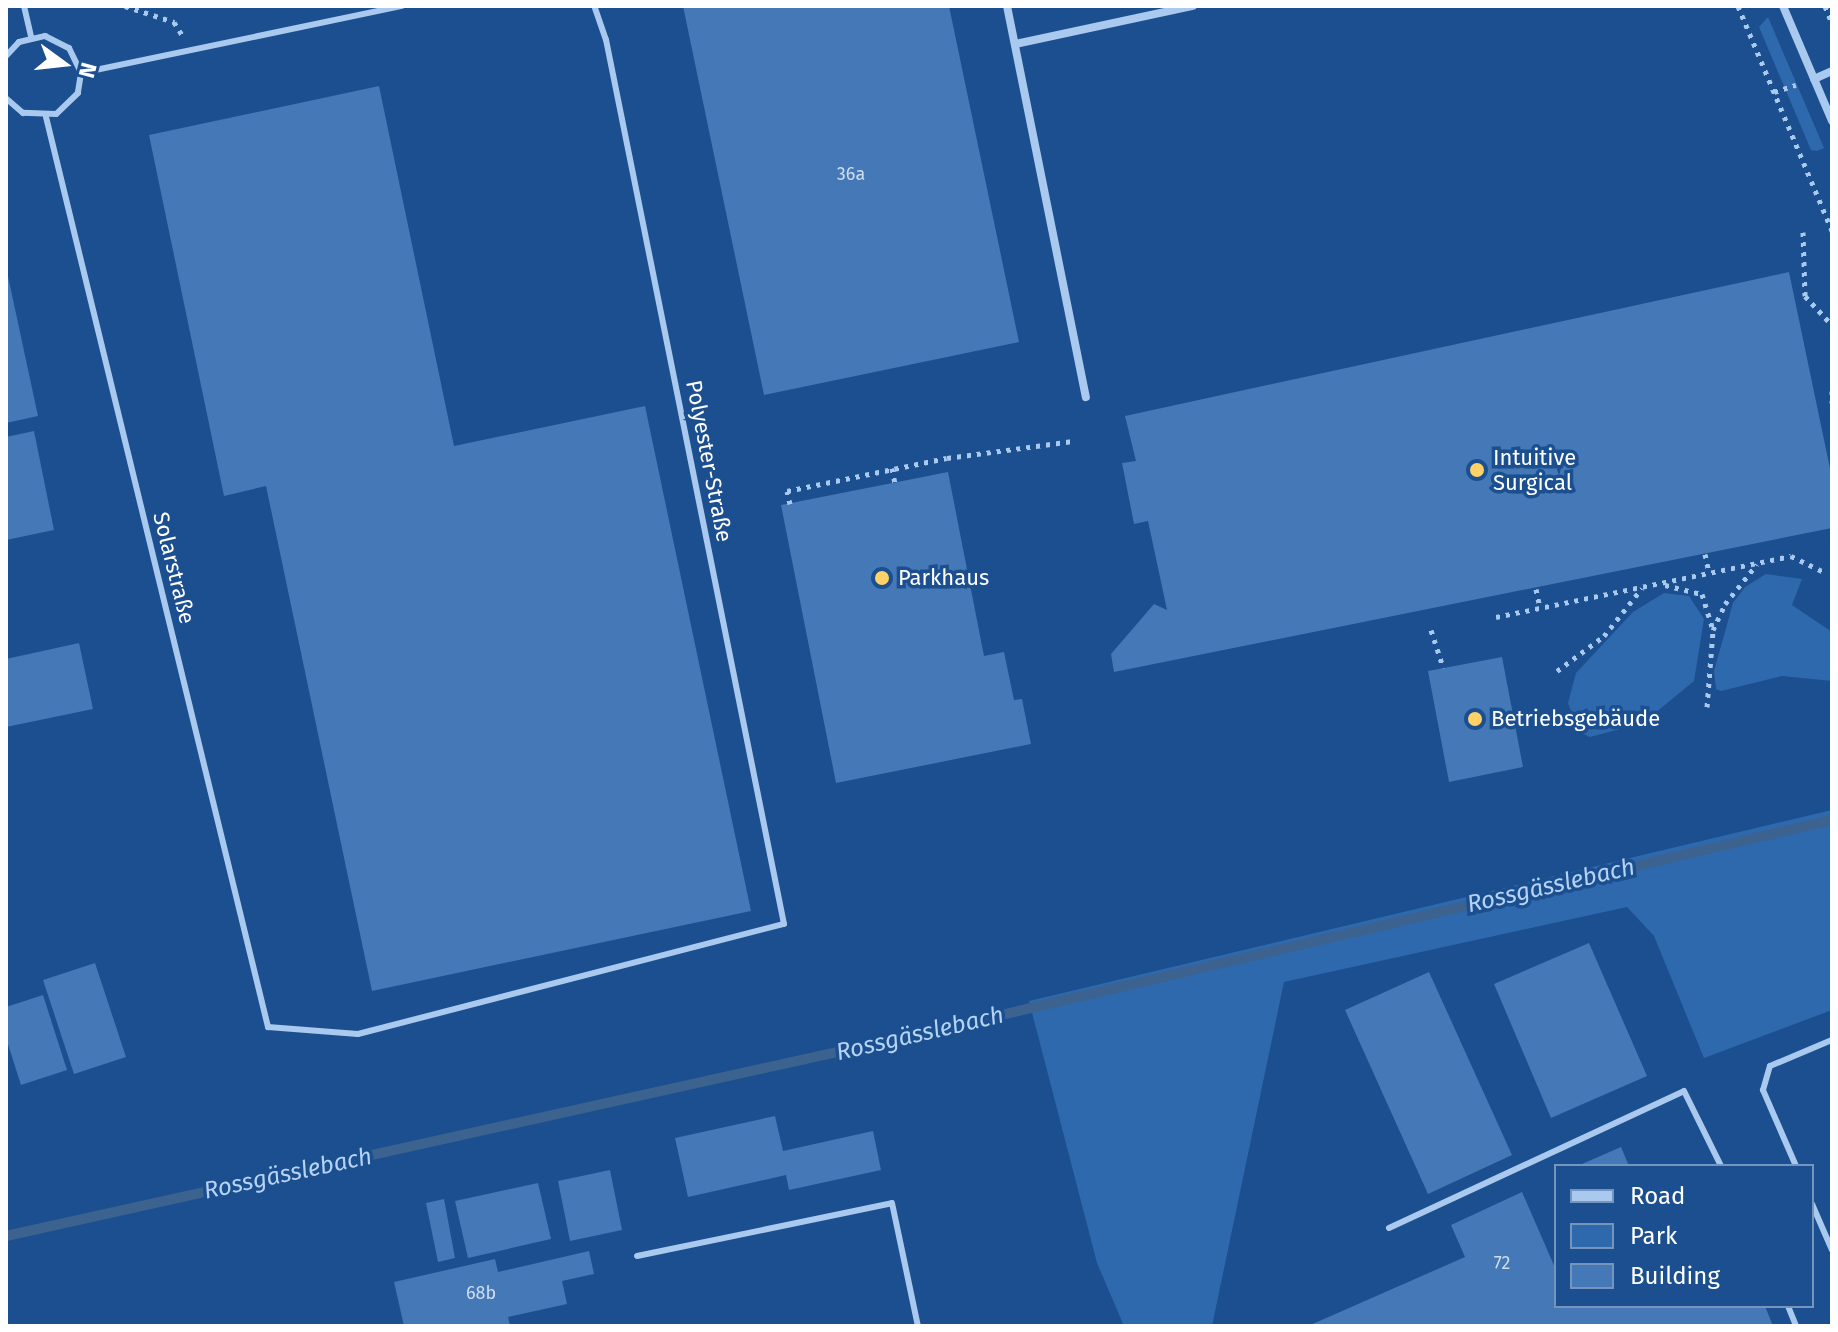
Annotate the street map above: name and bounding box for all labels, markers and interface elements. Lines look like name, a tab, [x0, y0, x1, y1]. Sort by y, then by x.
north arrow	[24, 24, 104, 104]
text: N	[73, 60, 103, 81]
house number: 36a	[837, 163, 865, 185]
street label: Polyester-Straße	[680, 378, 738, 544]
place label: Intuitive Surgical	[1493, 444, 1576, 496]
marker: Intuitive Surgical	[1468, 461, 1486, 479]
street label: Solarstraße	[147, 509, 201, 627]
place label: Parkhaus	[898, 565, 989, 591]
marker: Parkhaus	[873, 569, 891, 587]
place label: Betriebsgebäude	[1491, 706, 1660, 732]
marker: Betriebsgebäude	[1466, 710, 1484, 728]
water label: Rossgässlebach	[1464, 853, 1638, 919]
water label: Rossgässlebach	[833, 1001, 1007, 1067]
water label: Rossgässlebach	[201, 1142, 375, 1206]
legend	[1554, 1164, 1814, 1308]
text: Road	[1630, 1182, 1685, 1210]
text: Park	[1630, 1222, 1677, 1250]
house number: 72	[1494, 1252, 1510, 1274]
text: Building	[1630, 1262, 1720, 1290]
house number: 68b	[466, 1282, 496, 1304]

